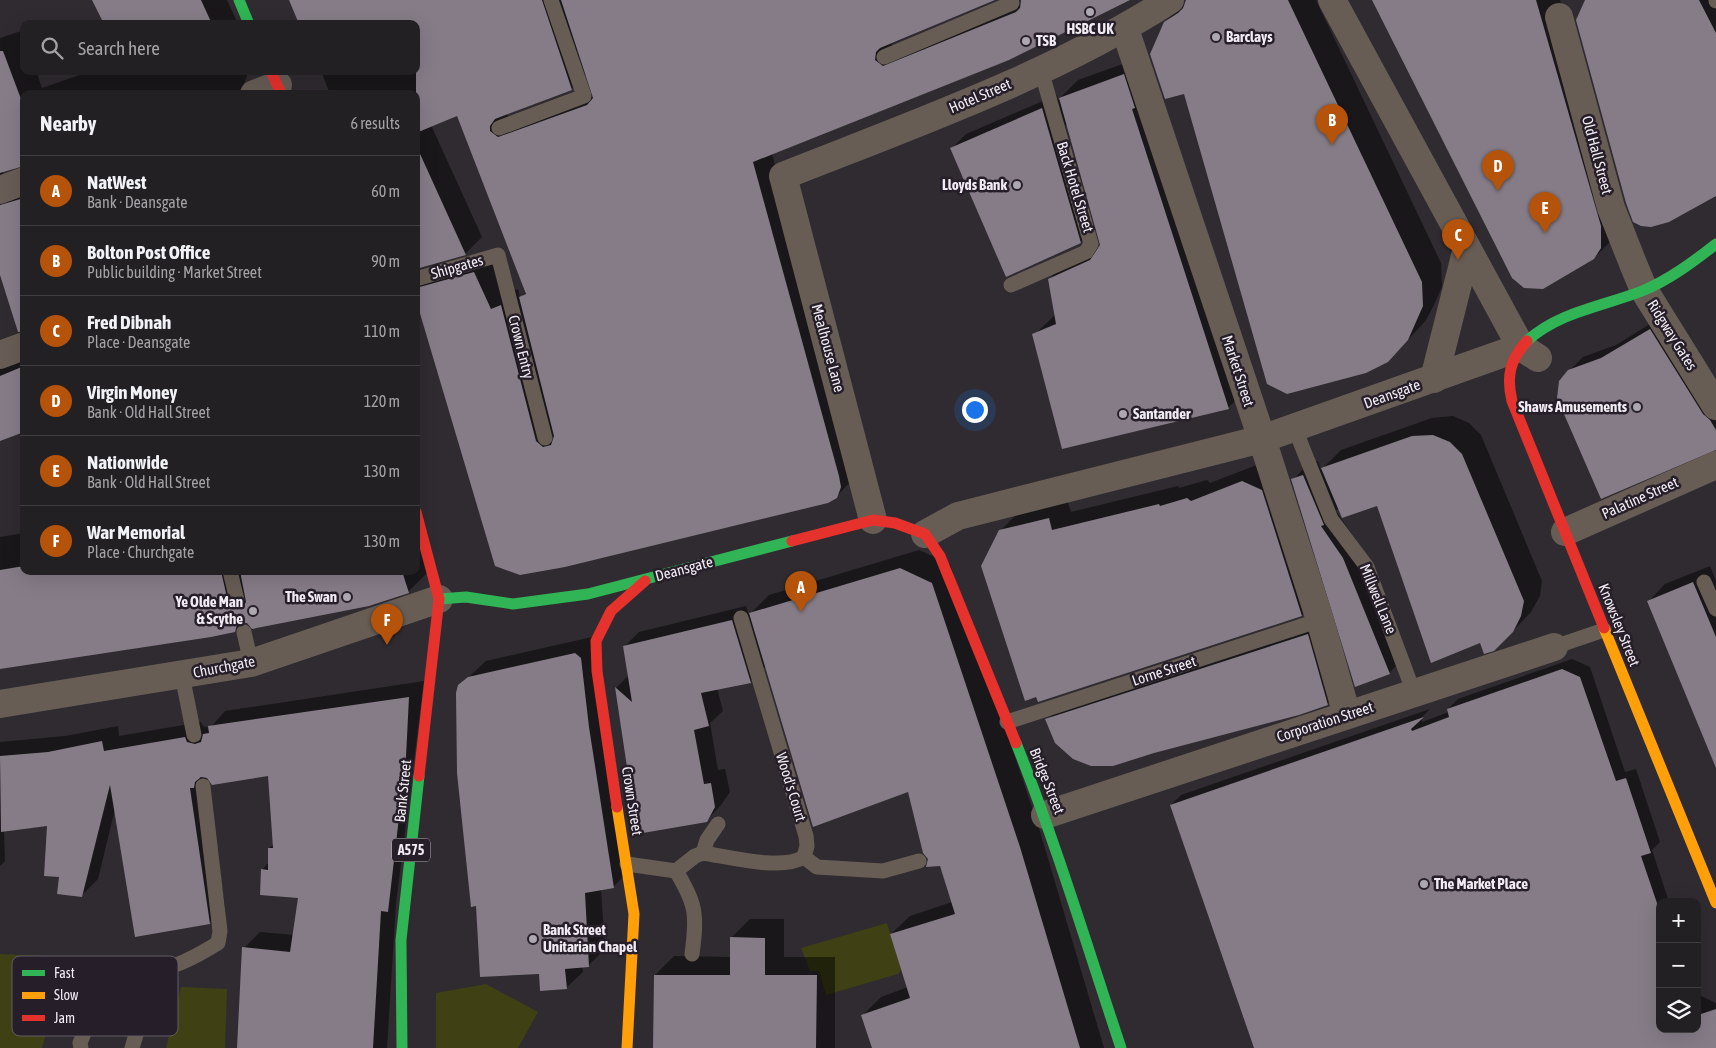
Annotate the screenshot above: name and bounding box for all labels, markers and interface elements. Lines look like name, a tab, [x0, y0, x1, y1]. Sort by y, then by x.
marker: HSBC UK	[1084, 6, 1096, 18]
search box	[20, 20, 420, 75]
place label: HSBC UK	[1066, 20, 1114, 37]
place label: Barclays	[1226, 28, 1273, 45]
marker: Barclays	[1210, 31, 1222, 43]
place label: TSB	[1036, 32, 1057, 49]
icon: search	[38, 34, 66, 62]
marker: TSB	[1020, 35, 1032, 47]
text: Search here	[78, 37, 160, 59]
street label: Hotel Street	[946, 75, 1013, 116]
pin: B	[1316, 104, 1348, 145]
text: Nearby	[40, 111, 96, 135]
text: 6 results	[350, 114, 400, 132]
street label: Old Hall Street	[1579, 114, 1616, 196]
street label: Back Hotel Street	[1054, 139, 1097, 234]
pin: D	[1482, 150, 1514, 191]
text: NatWest	[87, 171, 147, 193]
place label: Lloyds Bank	[942, 176, 1007, 193]
marker: Lloyds Bank	[1011, 179, 1023, 191]
text: A	[52, 182, 60, 200]
text: 60 m	[371, 182, 400, 200]
pin: E	[1529, 192, 1561, 233]
text: Bank · Deansgate	[87, 193, 187, 211]
pin: C	[1442, 219, 1474, 260]
text: Bolton Post Office	[87, 241, 210, 263]
street label: Shipgates	[429, 251, 485, 282]
text: B	[52, 252, 60, 270]
text: 90 m	[371, 252, 400, 270]
text: Public building · Market Street	[87, 263, 262, 281]
street label: Ridgway Gates	[1644, 296, 1701, 373]
street label: Mealhouse Lane	[809, 302, 848, 394]
text: Fred Dibnah	[87, 311, 171, 333]
street label: Crown Entry	[505, 313, 538, 380]
text: C	[52, 322, 60, 340]
text: 110 m	[364, 322, 400, 340]
text: Place · Deansgate	[87, 333, 190, 351]
street label: Market Street	[1219, 333, 1258, 409]
street label: Deansgate	[1361, 375, 1423, 412]
text: Virgin Money	[87, 381, 177, 403]
text: D	[52, 392, 60, 410]
text: 120 m	[364, 392, 400, 410]
your location	[962, 397, 988, 423]
place label: Shaws Amusements	[1518, 398, 1628, 415]
marker: Shaws Amusements	[1631, 401, 1643, 413]
text: Bank · Old Hall Street	[87, 403, 210, 421]
place label: Santander	[1133, 405, 1191, 422]
marker: Santander	[1117, 408, 1129, 420]
text: Nationwide	[87, 451, 168, 473]
text: E	[53, 462, 59, 480]
text: 130 m	[364, 462, 400, 480]
text: Bank · Old Hall Street	[87, 473, 210, 491]
street label: Palatine Street	[1599, 473, 1681, 522]
text: War Memorial	[87, 521, 185, 543]
text: F	[53, 532, 59, 550]
text: 130 m	[364, 532, 400, 550]
text: Place · Churchgate	[87, 543, 194, 561]
street label: Deansgate	[653, 553, 715, 584]
street label: Millwell Lane	[1357, 561, 1400, 636]
pin: A	[785, 571, 817, 612]
street label: Knowsley Street	[1595, 581, 1644, 669]
place label: The Swan	[285, 588, 337, 605]
marker: The Swan	[341, 591, 353, 603]
place label: Ye Olde Man & Scythe	[174, 593, 243, 627]
pin: F	[371, 604, 403, 645]
marker: Ye Olde Man & Scythe	[247, 605, 259, 617]
street label: Churchgate	[192, 652, 256, 681]
street label: Lorne Street	[1130, 652, 1198, 689]
street label: Corporation Street	[1274, 698, 1375, 745]
street label: Bridge Street	[1026, 745, 1068, 816]
street label: Wood's Court	[773, 750, 810, 823]
street label: Bank Street	[391, 759, 414, 823]
street label: Crown Street	[619, 765, 646, 836]
road number: A575	[392, 838, 430, 862]
place label: The Market Place	[1434, 875, 1528, 892]
marker: The Market Place	[1418, 878, 1430, 890]
map controls	[1656, 898, 1701, 1033]
button: +	[1656, 898, 1701, 943]
place label: Bank Street Unitarian Chapel	[543, 921, 638, 955]
marker: Bank Street Unitarian Chapel	[527, 933, 539, 945]
button: −	[1656, 943, 1701, 988]
legend	[12, 956, 178, 1036]
text: Fast	[54, 965, 75, 981]
text: Slow	[54, 987, 79, 1003]
button: layers	[1656, 988, 1701, 1033]
text: Jam	[54, 1010, 75, 1026]

